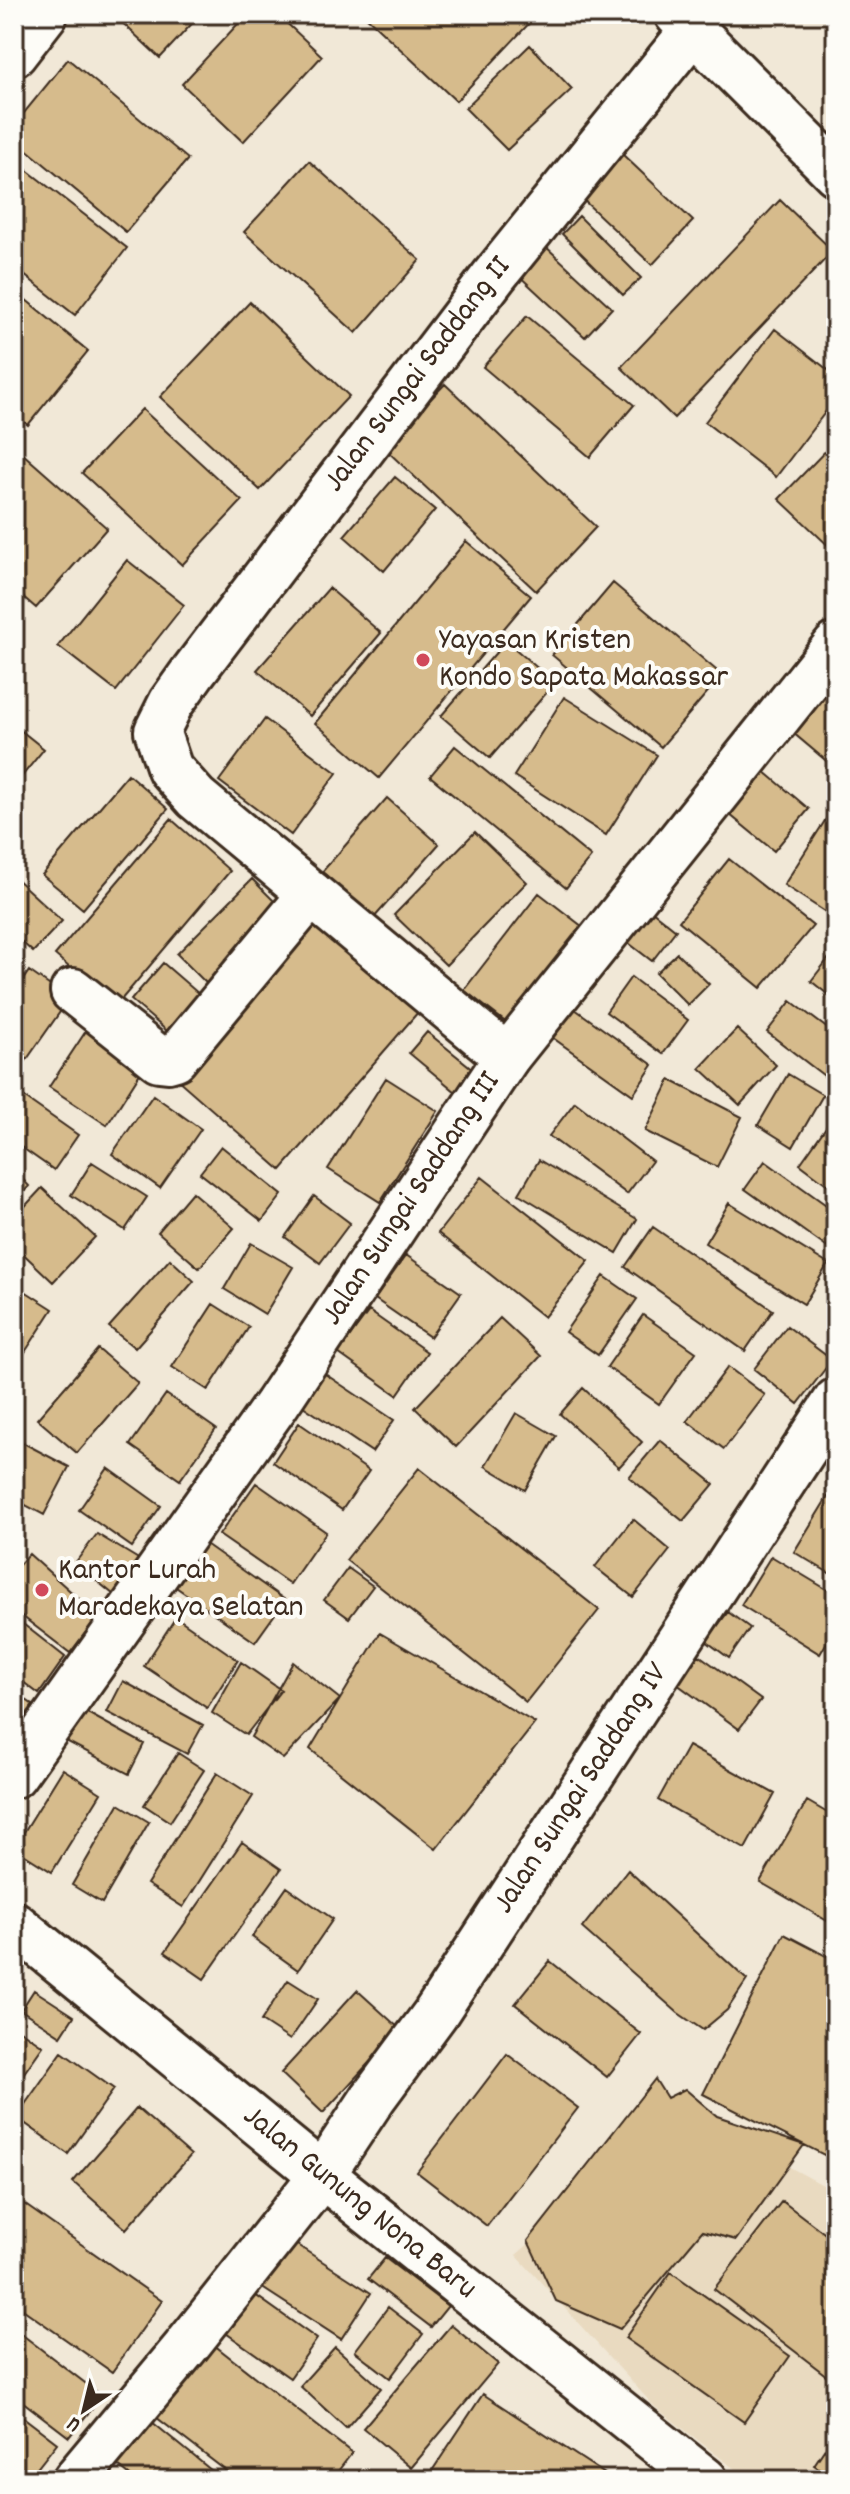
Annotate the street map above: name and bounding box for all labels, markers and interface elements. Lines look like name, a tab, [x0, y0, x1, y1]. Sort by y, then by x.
street label: Jalan Sungai Saddang II	[314, 247, 524, 503]
place label: Yayasan Kristen Kondo Sapata Makassar	[439, 619, 728, 702]
marker: Yayasan Kristen Kondo Sapata Makassar	[414, 651, 432, 669]
street label: Jalan Sungai Saddang III	[311, 1063, 514, 1336]
place label: Kantor Lurah Maradekaya Selatan	[58, 1549, 304, 1632]
marker: Kantor Lurah Maradekaya Selatan	[33, 1581, 51, 1599]
street label: Jalan Sungai Saddang IV	[483, 1654, 682, 1924]
street label: Jalan Gunung Nona Baru	[232, 2095, 486, 2312]
north arrow	[44, 2370, 124, 2450]
text: U	[61, 2408, 88, 2439]

